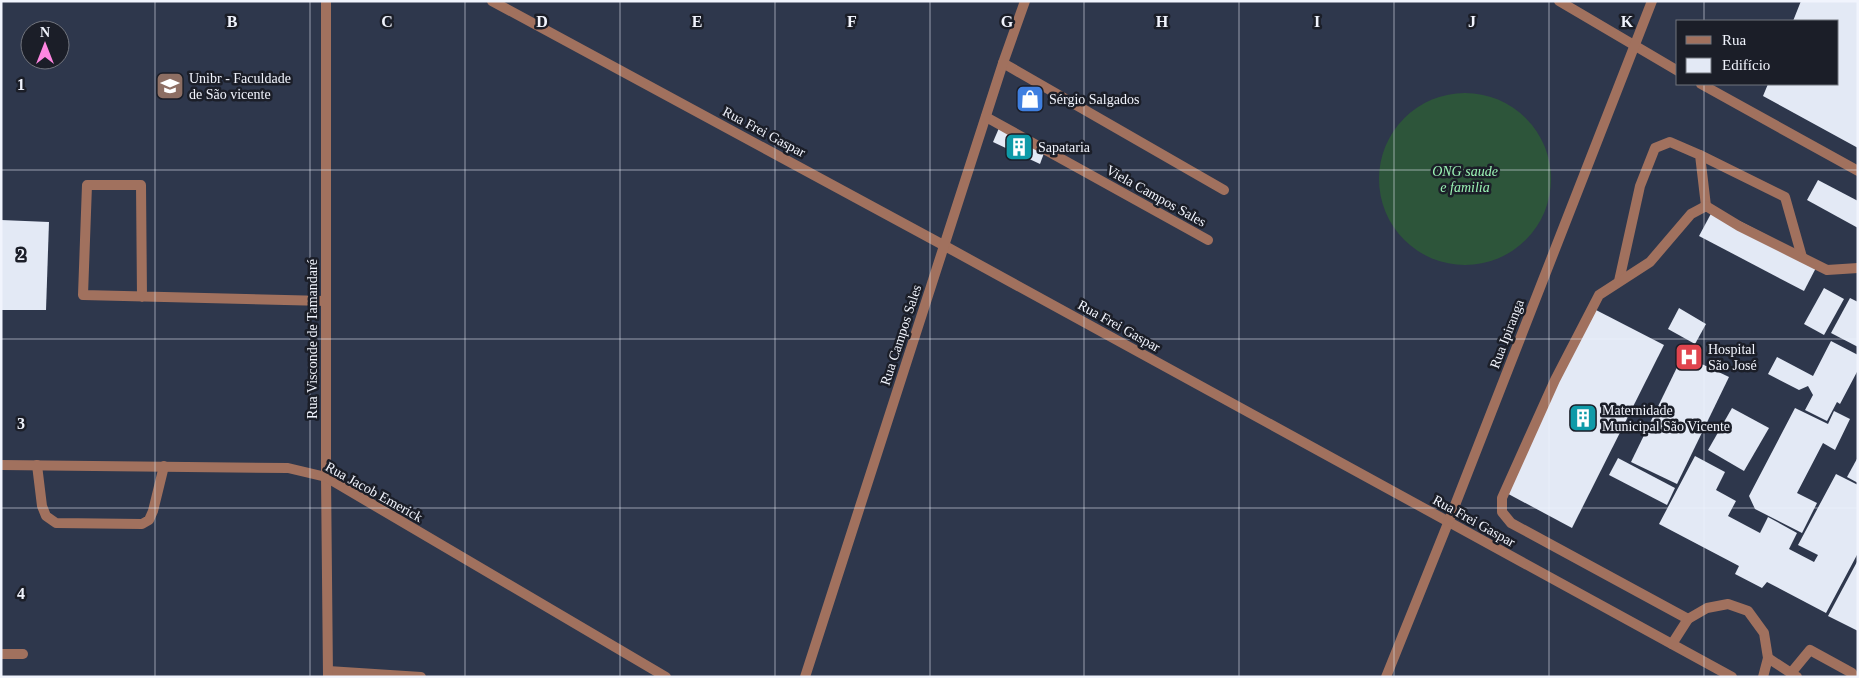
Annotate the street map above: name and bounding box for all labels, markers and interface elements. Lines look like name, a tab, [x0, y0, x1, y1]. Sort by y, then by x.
text: B	[227, 13, 238, 30]
text: C	[381, 13, 393, 30]
text: D	[536, 13, 548, 30]
text: E	[692, 13, 702, 30]
text: F	[847, 13, 857, 30]
text: G	[1001, 13, 1014, 30]
text: H	[1156, 13, 1169, 30]
text: I	[1314, 13, 1320, 30]
text: J	[1468, 13, 1476, 30]
text: K	[1621, 13, 1634, 30]
north arrow	[20, 20, 70, 70]
legend	[1676, 20, 1839, 85]
text: N	[40, 25, 50, 40]
text: Rua	[1722, 32, 1747, 48]
text: Edifício	[1722, 57, 1770, 73]
school or university icon: Unibr - Faculdade de São vicente	[155, 71, 185, 101]
place label: Unibr - Faculdade de São vicente	[189, 71, 291, 102]
text: 1	[17, 76, 25, 93]
shop icon: Sérgio Salgados	[1015, 84, 1045, 114]
place label: Sérgio Salgados	[1049, 92, 1139, 107]
street label: Rua Frei Gaspar	[720, 104, 808, 160]
building icon: Sapataria	[1004, 132, 1034, 162]
place label: Sapataria	[1038, 140, 1091, 155]
street label: Viela Campos Sales	[1103, 162, 1209, 230]
park label: ONG saude e familia	[1432, 164, 1498, 195]
text: 2	[17, 246, 25, 263]
street label: Rua Visconde de Tamandaré	[305, 259, 320, 419]
street label: Rua Campos Sales	[878, 283, 924, 387]
street label: Rua Frei Gaspar	[1075, 297, 1163, 355]
street label: Rua Ipiranga	[1487, 297, 1527, 371]
hospital icon: Hospital São José	[1674, 342, 1704, 372]
place label: Hospital São José	[1708, 342, 1757, 373]
building icon: Maternidade Municipal São Vicente	[1568, 403, 1598, 433]
place label: Maternidade Municipal São Vicente	[1602, 403, 1730, 434]
text: 3	[17, 415, 25, 432]
street label: Rua Jacob Emerick	[323, 459, 425, 525]
street label: Rua Frei Gaspar	[1430, 492, 1518, 550]
text: 4	[17, 585, 25, 602]

